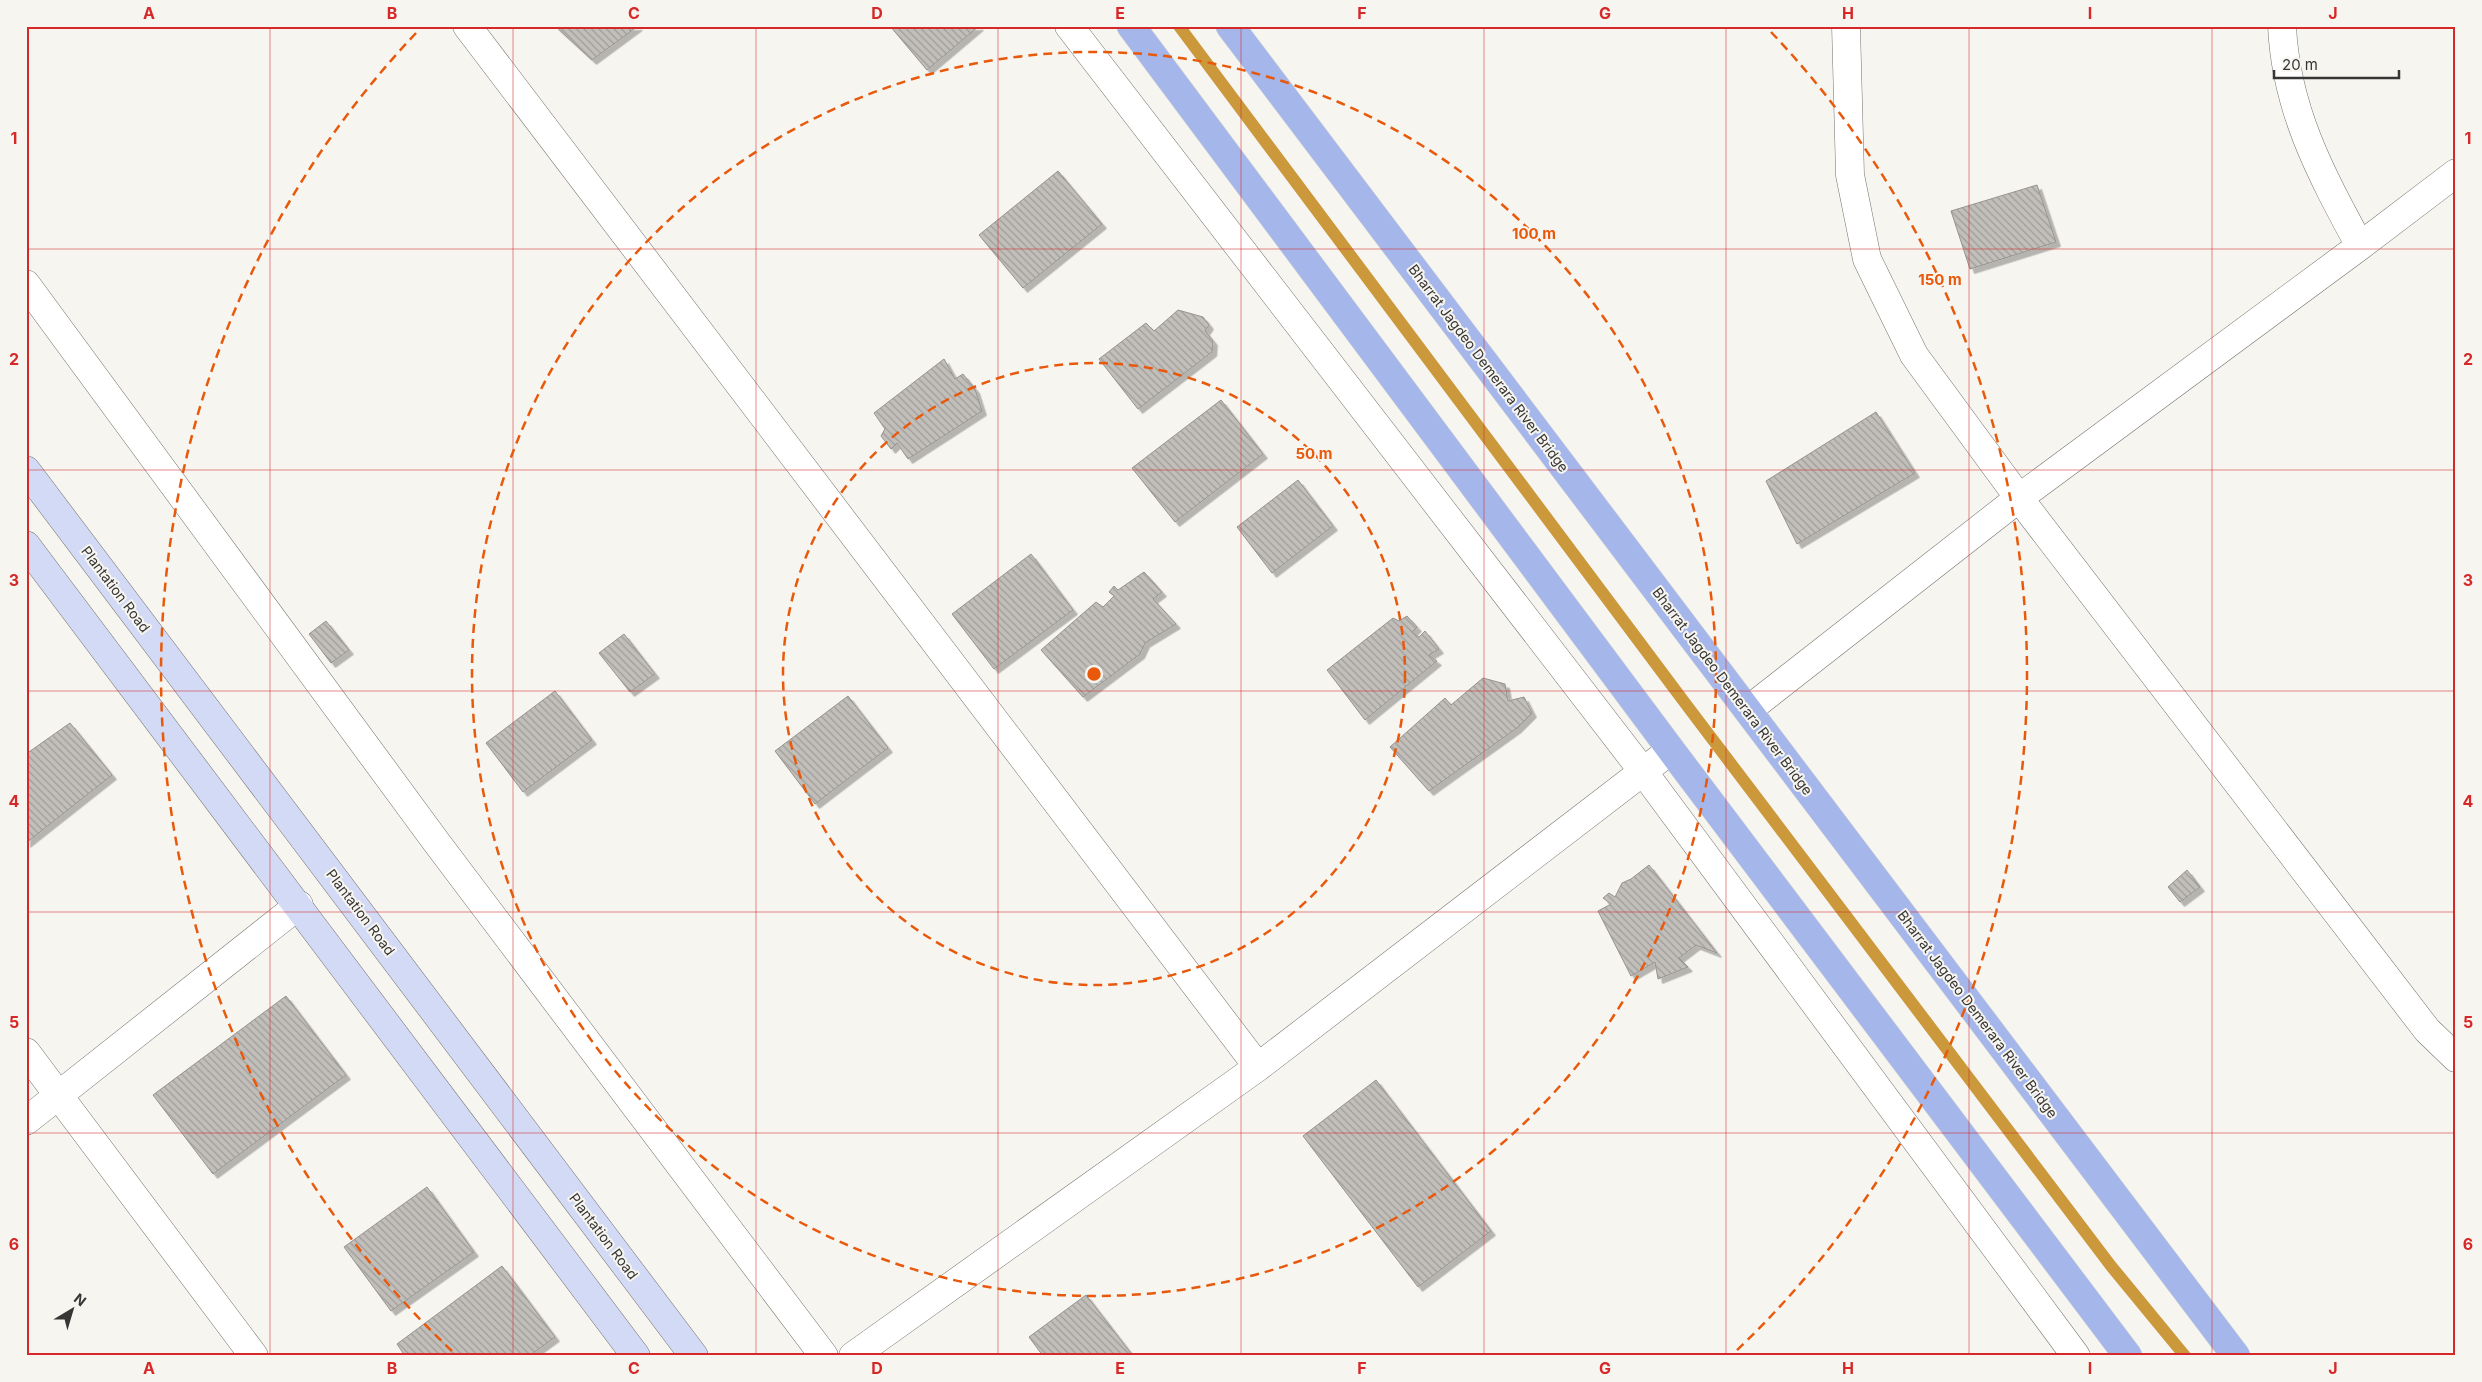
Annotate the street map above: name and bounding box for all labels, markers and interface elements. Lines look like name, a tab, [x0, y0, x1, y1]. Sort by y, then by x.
text: A	[143, 3, 155, 23]
text: B	[387, 3, 397, 23]
text: C	[628, 3, 640, 23]
text: D	[871, 3, 883, 23]
text: E	[1115, 3, 1125, 23]
text: F	[1357, 3, 1367, 23]
text: G	[1599, 3, 1611, 23]
text: H	[1842, 3, 1854, 23]
text: I	[2088, 3, 2092, 23]
text: J	[2328, 3, 2338, 23]
scale bar	[2274, 48, 2400, 80]
text: 20 m	[2282, 55, 2318, 74]
text: 1	[11, 128, 17, 148]
text: 1	[2465, 128, 2471, 148]
text: 100 m	[1512, 224, 1556, 243]
street label: Bharrat Jagdeo Demerara River Bridge	[1405, 261, 1573, 475]
text: 150 m	[1918, 270, 1962, 289]
text: 2	[9, 349, 19, 369]
text: 2	[2463, 349, 2473, 369]
text: 50 m	[1296, 444, 1332, 463]
street label: Plantation Road	[78, 543, 154, 635]
text: 3	[9, 570, 19, 590]
text: 3	[2463, 570, 2473, 590]
street label: Bharrat Jagdeo Demerara River Bridge	[1649, 584, 1817, 798]
centre of rings	[1085, 665, 1103, 683]
text: 4	[9, 791, 20, 811]
text: 4	[2463, 791, 2474, 811]
street label: Plantation Road	[323, 866, 399, 958]
street label: Bharrat Jagdeo Demerara River Bridge	[1894, 907, 2062, 1121]
text: 5	[9, 1012, 19, 1032]
text: 5	[2463, 1012, 2473, 1032]
street label: Plantation Road	[566, 1190, 642, 1282]
text: 6	[9, 1234, 19, 1254]
text: 6	[2463, 1234, 2473, 1254]
north arrow	[48, 1284, 98, 1334]
text: N	[71, 1289, 90, 1309]
text: A	[143, 1358, 155, 1378]
text: B	[387, 1358, 397, 1378]
text: C	[628, 1358, 640, 1378]
text: D	[871, 1358, 883, 1378]
text: E	[1115, 1358, 1125, 1378]
text: F	[1357, 1358, 1367, 1378]
text: G	[1599, 1358, 1611, 1378]
text: H	[1842, 1358, 1854, 1378]
text: I	[2088, 1358, 2092, 1378]
text: J	[2328, 1358, 2338, 1378]

